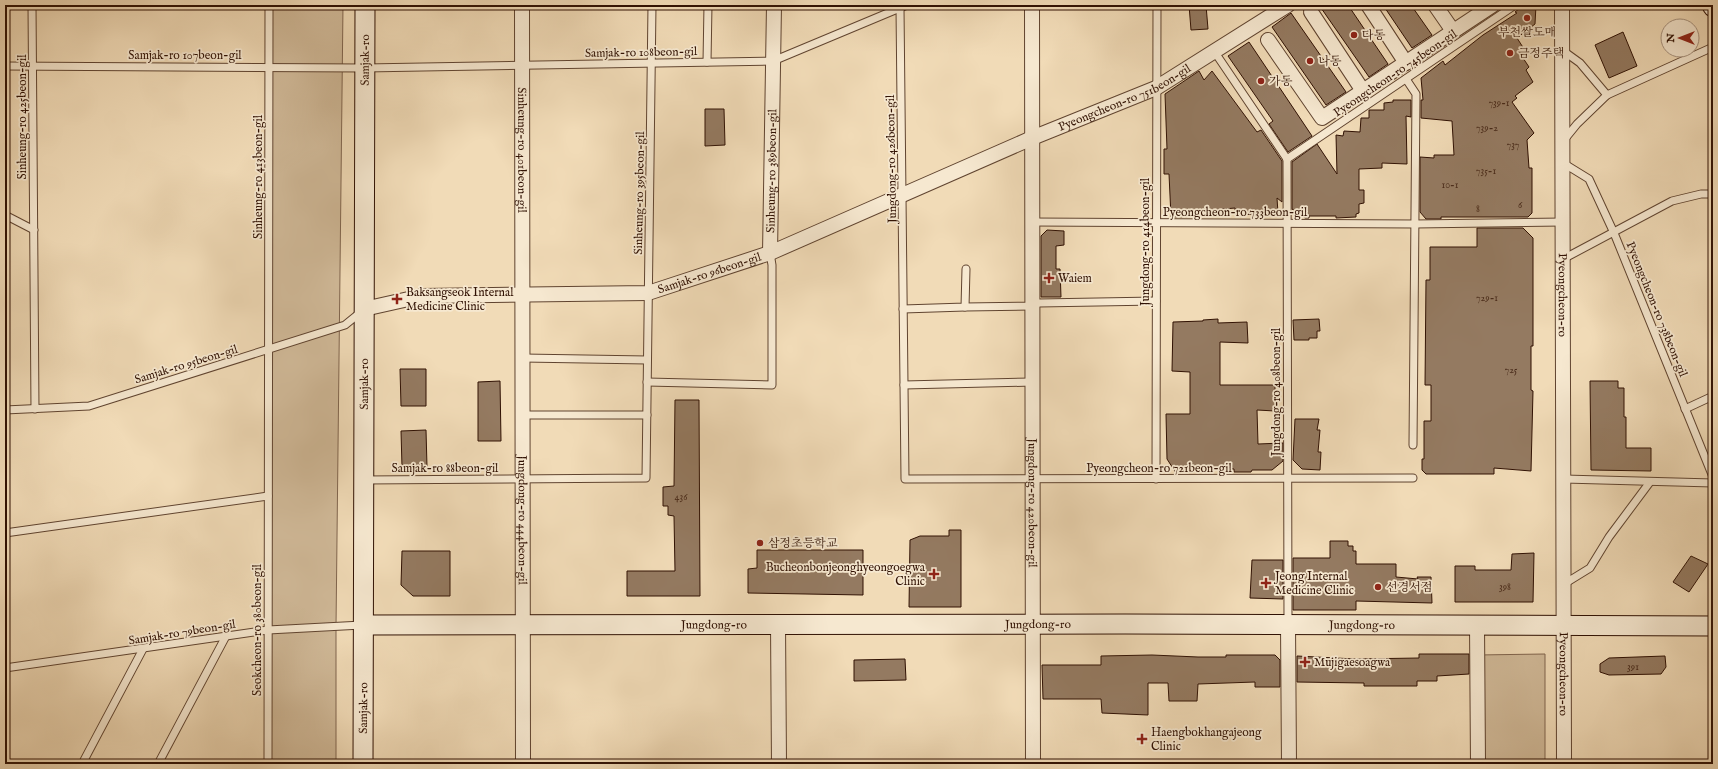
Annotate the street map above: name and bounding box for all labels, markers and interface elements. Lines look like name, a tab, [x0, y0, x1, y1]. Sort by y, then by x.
marker: 부천쌀도매	[1522, 13, 1532, 23]
north arrow	[1660, 18, 1700, 58]
place label: 부천쌀도매	[1498, 25, 1556, 40]
street label: Pyeongcheon-ro 745beon-gil	[1331, 26, 1460, 120]
place label: 다동	[1362, 28, 1386, 43]
marker: 다동	[1349, 30, 1359, 40]
text: N	[1664, 33, 1678, 44]
street label: Samjak-ro	[358, 34, 373, 86]
street label: Samjak-ro 108beon-gil	[585, 44, 698, 61]
place label: 금정주택	[1518, 46, 1564, 61]
street label: Samjak-ro 107beon-gil	[128, 48, 242, 63]
marker: 금정주택	[1505, 48, 1515, 58]
street label: Sinheung-ro 425beon-gil	[15, 54, 30, 179]
place label: 나동	[1318, 54, 1342, 69]
marker: 나동	[1305, 56, 1315, 66]
street label: Pyeongcheon-ro 751beon-gil	[1056, 61, 1194, 135]
place label: 가동	[1269, 74, 1293, 89]
marker: 가동	[1256, 76, 1266, 86]
street label: Sinheung-ro 401beon-gil	[514, 87, 529, 213]
street label: Jungdong-ro 426beon-gil	[883, 94, 901, 225]
house number: 739-1	[1488, 97, 1510, 110]
street label: Sinheung-ro 389beon-gil	[763, 108, 780, 233]
street label: Sinheung-ro 413beon-gil	[251, 114, 266, 239]
house number: 739-2	[1476, 122, 1498, 135]
street label: Sinheung-ro 395beon-gil	[631, 131, 648, 255]
house number: 737	[1506, 139, 1520, 152]
house number: 735-1	[1476, 165, 1496, 178]
street label: Jungdong-ro 414beon-gil	[1138, 177, 1154, 308]
house number: 10-1	[1442, 179, 1459, 192]
house number: 6	[1518, 199, 1523, 212]
house number: 8	[1476, 203, 1480, 216]
street label: Pyeongcheon-ro 733beon-gil	[1163, 205, 1308, 220]
street label: Pyeongcheon-ro 738beon-gil	[1622, 239, 1691, 380]
street label: Samjak-ro 96beon-gil	[656, 249, 764, 297]
street label: Pyeongcheon-ro	[1555, 253, 1570, 338]
place label: Waiem	[1058, 271, 1092, 286]
marker: Waiem	[1043, 272, 1055, 284]
place label: Baksangseok Internal Medicine Clinic	[406, 285, 514, 314]
house number: 729-1	[1476, 292, 1498, 305]
marker: Baksangseok Internal Medicine Clinic	[391, 293, 403, 305]
street label: Jungdong-ro 408beon-gil	[1269, 327, 1285, 458]
street label: Samjak-ro 95beon-gil	[133, 341, 240, 387]
street label: Samjak-ro	[357, 358, 372, 410]
house number: 725	[1505, 364, 1518, 377]
street label: Jungdong-ro 420beon-gil	[1024, 436, 1040, 568]
street label: Jungdong-ro 444beon-gil	[514, 453, 530, 585]
street label: Samjak-ro 88beon-gil	[392, 461, 499, 476]
street label: Pyeongcheon-ro 721beon-gil	[1086, 461, 1233, 476]
house number: 436	[675, 491, 688, 504]
place label: 삼정초등학교	[768, 536, 838, 551]
marker: 삼정초등학교	[755, 538, 765, 548]
place label: Bucheonbonjeonghyeongoegwa Clinic	[766, 560, 926, 589]
street label: Seokcheon-ro 380beon-gil	[250, 563, 265, 696]
marker: Bucheonbonjeonghyeongoegwa Clinic	[928, 568, 940, 580]
place label: Jeong Internal Medicine Clinic	[1273, 569, 1354, 598]
marker: Jeong Internal Medicine Clinic	[1260, 577, 1272, 589]
place label: 선경서점	[1386, 580, 1432, 595]
house number: 398	[1499, 581, 1511, 594]
marker: 선경서점	[1373, 582, 1383, 592]
street label: Samjak-ro 79beon-gil	[127, 617, 237, 648]
street label: Jungdong-ro	[679, 617, 747, 634]
street label: Jungdong-ro	[1003, 617, 1071, 633]
street label: Jungdong-ro	[1327, 618, 1395, 634]
street label: Pyeongcheon-ro	[1556, 632, 1571, 717]
place label: Mujigaesoagwa	[1314, 655, 1391, 670]
marker: Mujigaesoagwa	[1299, 656, 1311, 668]
house number: 391	[1627, 661, 1639, 674]
street label: Samjak-ro	[356, 682, 371, 734]
place label: Haengbokhangajeong Clinic	[1151, 725, 1262, 754]
marker: Haengbokhangajeong Clinic	[1136, 733, 1148, 745]

